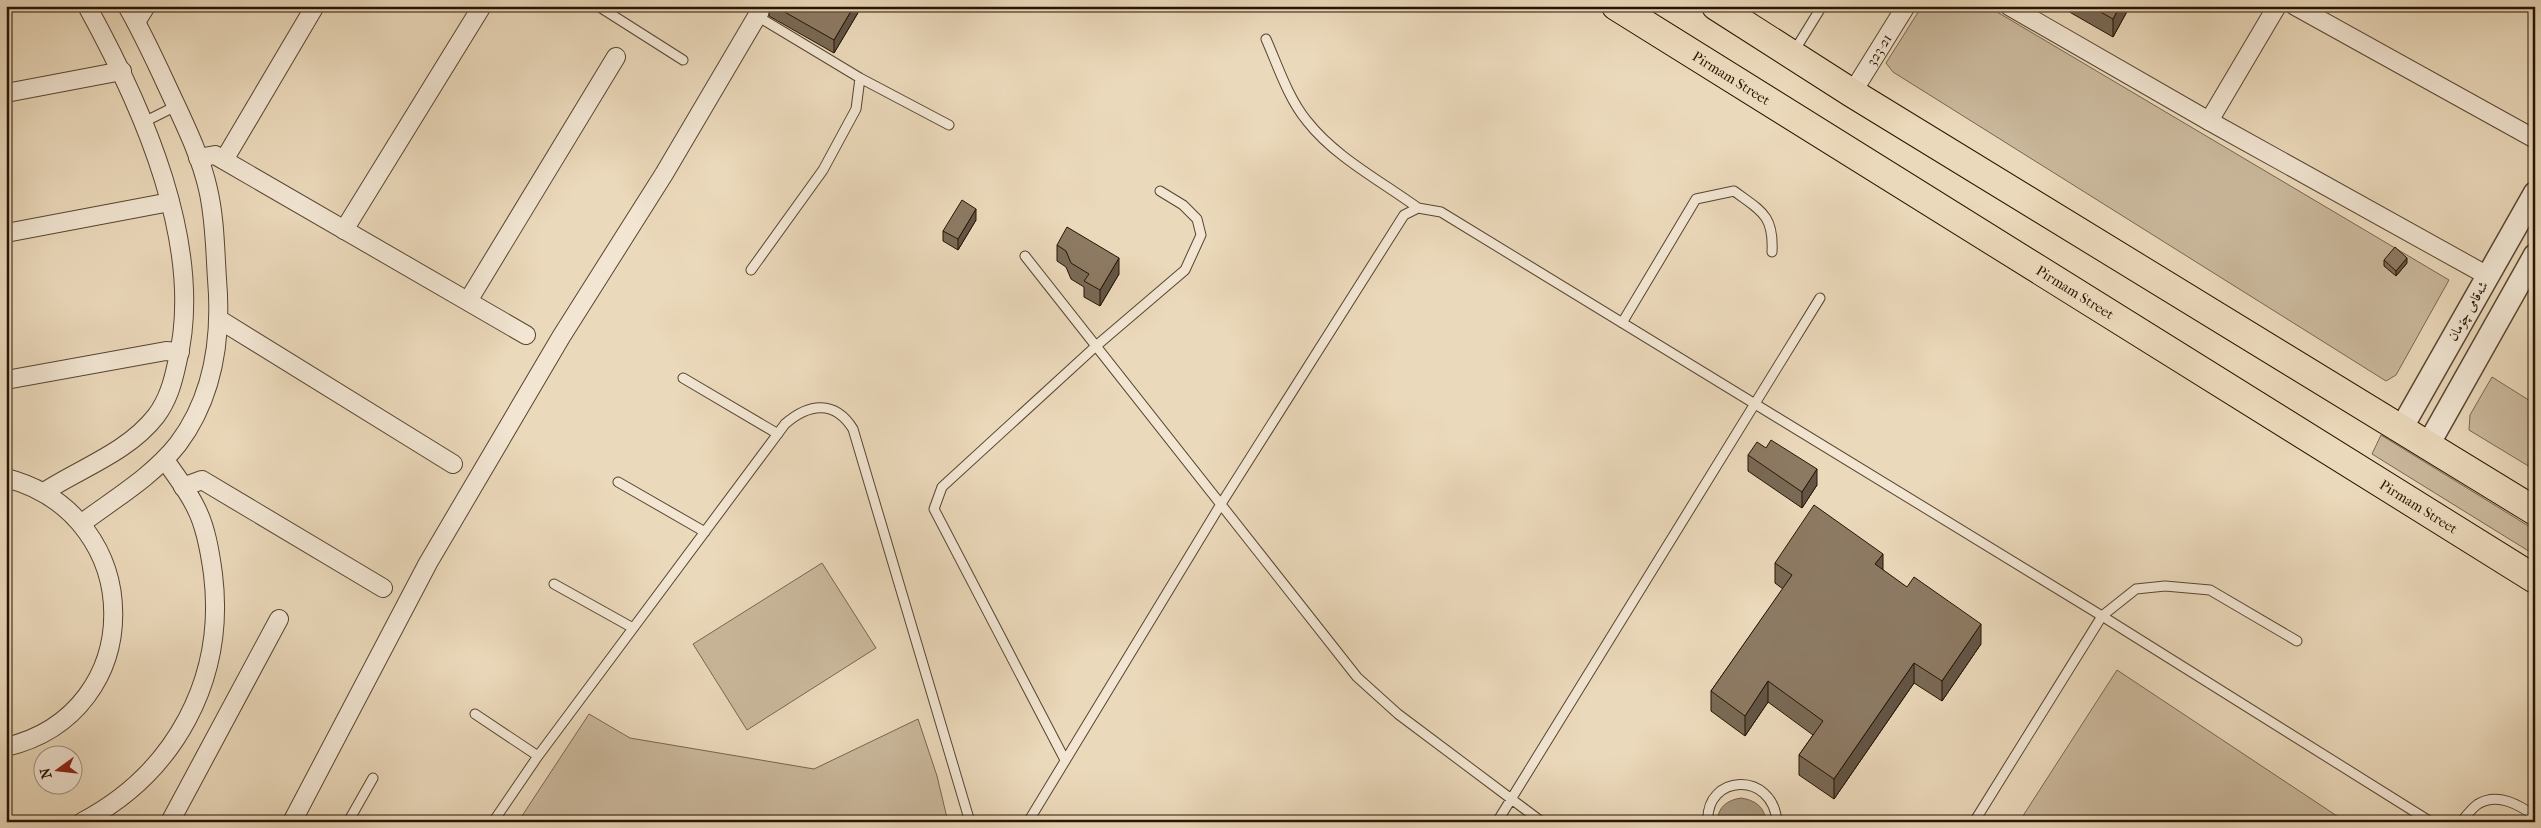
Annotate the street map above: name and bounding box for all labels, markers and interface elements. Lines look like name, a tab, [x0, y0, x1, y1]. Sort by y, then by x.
street label: 323-21	[1863, 31, 1895, 69]
street label: Pirmam Street	[1689, 47, 1773, 109]
street label: Pirmam Street	[2033, 262, 2117, 323]
street label: شەقامی چۆمان	[2444, 278, 2493, 344]
street label: Pirmam Street	[2377, 476, 2461, 537]
north arrow	[32, 746, 82, 796]
text: N	[36, 766, 56, 781]

